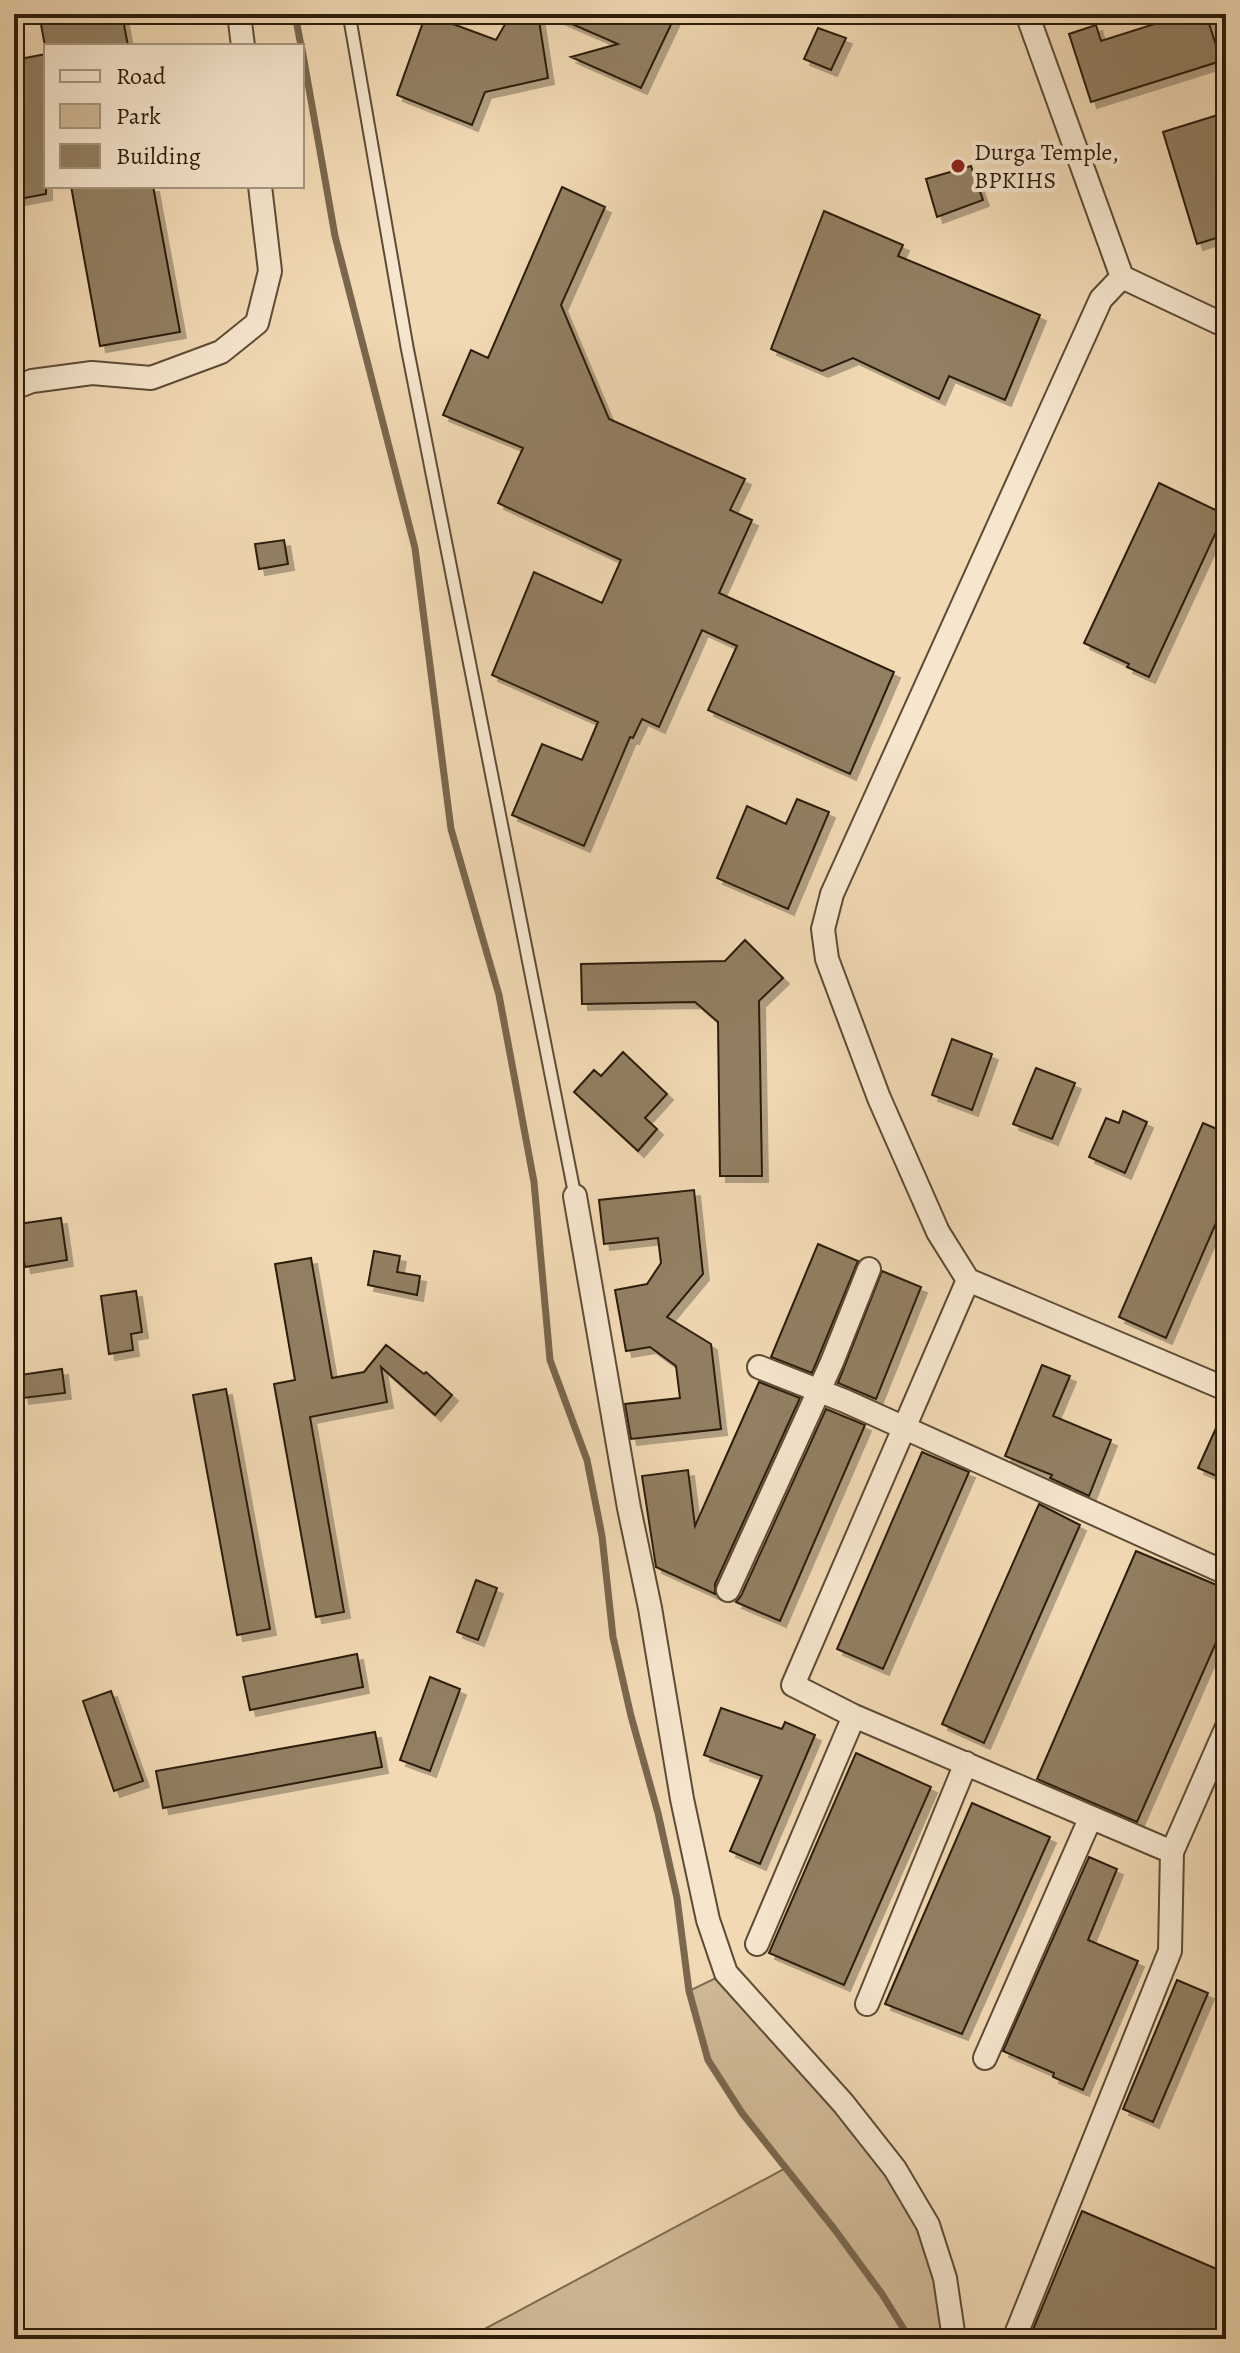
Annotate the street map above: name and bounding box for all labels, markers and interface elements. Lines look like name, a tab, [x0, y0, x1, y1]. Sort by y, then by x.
legend	[44, 44, 304, 188]
text: Road	[116, 60, 166, 92]
text: Park	[116, 100, 161, 132]
place label: Durga Temple, BPKIHS	[974, 136, 1119, 196]
text: Building	[116, 140, 201, 172]
marker: Durga Temple, BPKIHS	[949, 157, 967, 175]

